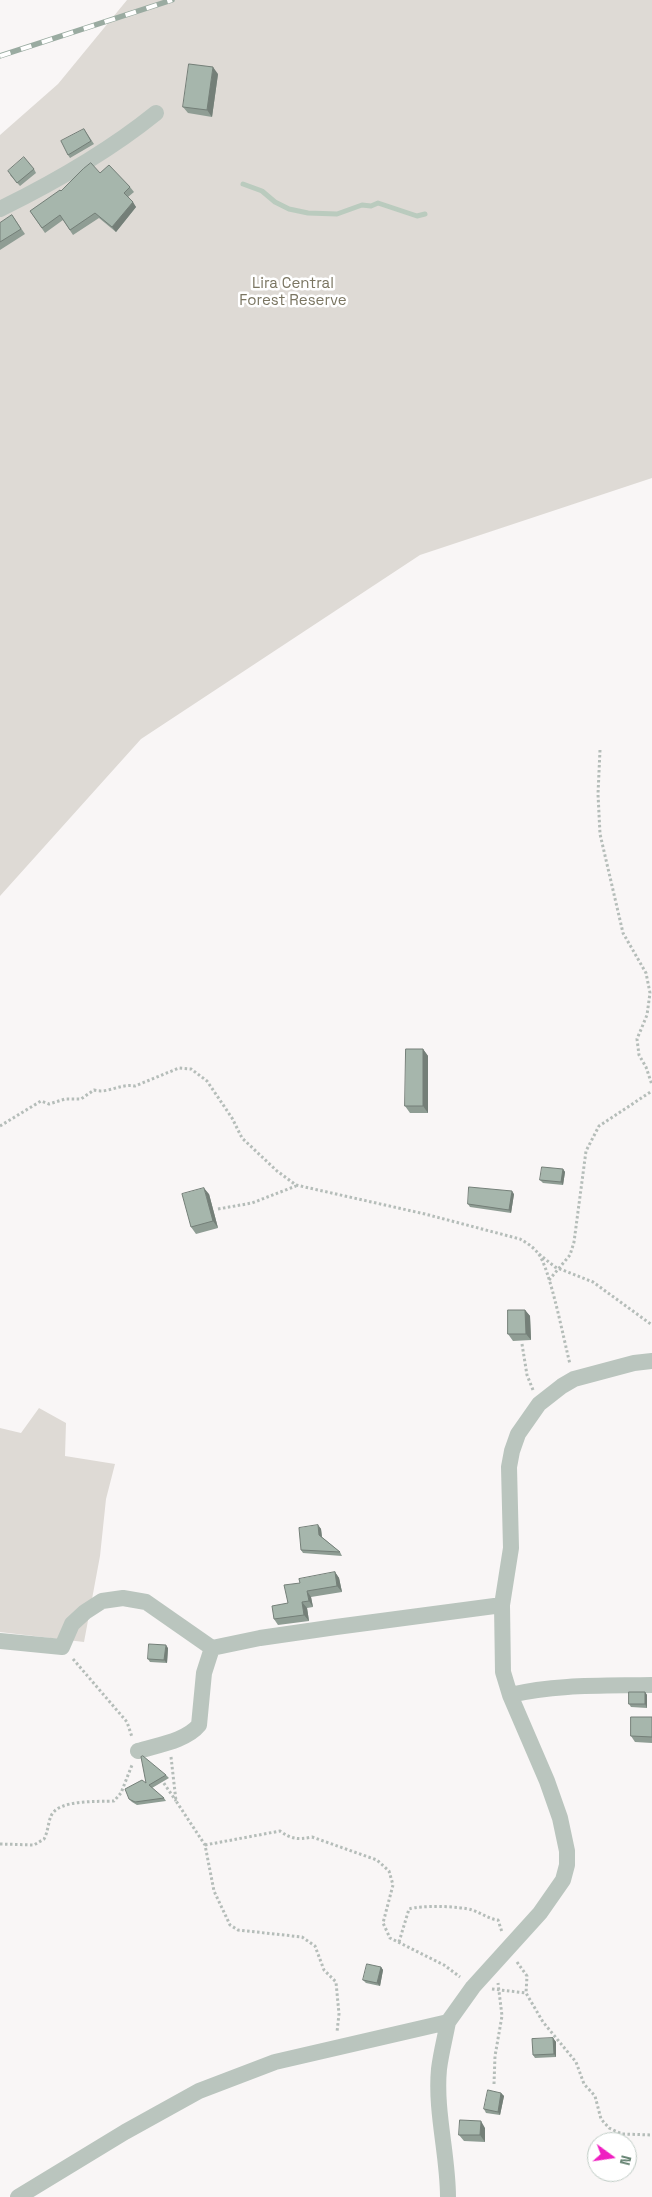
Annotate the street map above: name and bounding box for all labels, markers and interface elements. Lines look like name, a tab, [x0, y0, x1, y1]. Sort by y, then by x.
park label: Lira Central Forest Reserve	[239, 275, 347, 310]
north arrow	[587, 2132, 637, 2182]
text: N	[616, 2154, 635, 2167]

